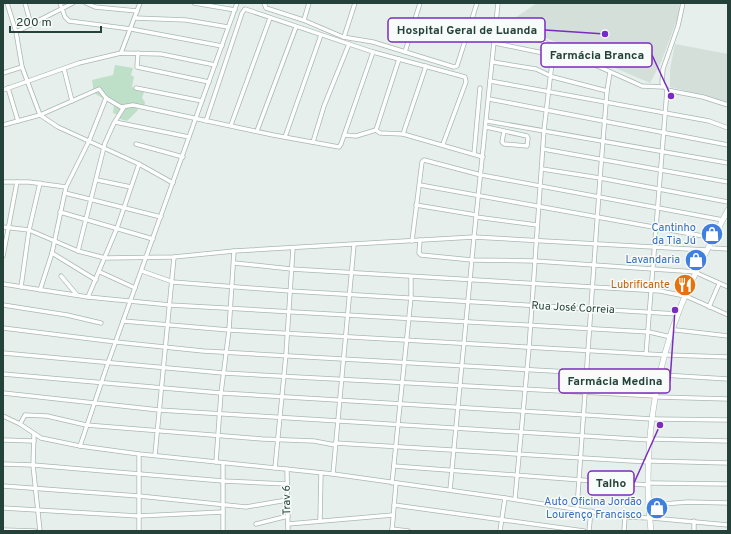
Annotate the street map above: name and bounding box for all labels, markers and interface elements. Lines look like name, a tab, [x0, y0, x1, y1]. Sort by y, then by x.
scale bar	[10, 8, 101, 34]
text: 200 m	[16, 15, 52, 31]
callout: Hospital Geral de Luanda	[388, 18, 545, 42]
text: Hospital Geral de Luanda	[397, 23, 537, 39]
callout: Farmácia Branca	[541, 43, 652, 67]
text: Farmácia Branca	[550, 48, 644, 64]
place label: Cantinho da Tia Jú	[652, 221, 696, 248]
shop icon: Cantinho da Tia Jú	[699, 221, 725, 247]
shop icon: Lavandaria	[683, 247, 709, 273]
place label: Lavandaria	[625, 253, 680, 267]
restaurant icon: Lubrificante	[672, 272, 698, 298]
place label: Lubrificante	[611, 278, 670, 292]
street label: Rua José Correia	[531, 299, 615, 317]
callout: Farmácia Medina	[559, 369, 670, 393]
text: Farmácia Medina	[568, 374, 662, 390]
callout: Talho	[588, 471, 634, 495]
text: Talho	[596, 476, 626, 492]
street label: Trav 6	[280, 485, 294, 515]
place label: Auto Oficina Jordão Lourenço Francisco	[544, 495, 642, 522]
shop icon: Auto Oficina Jordão Lourenço Francisco	[644, 495, 670, 521]

